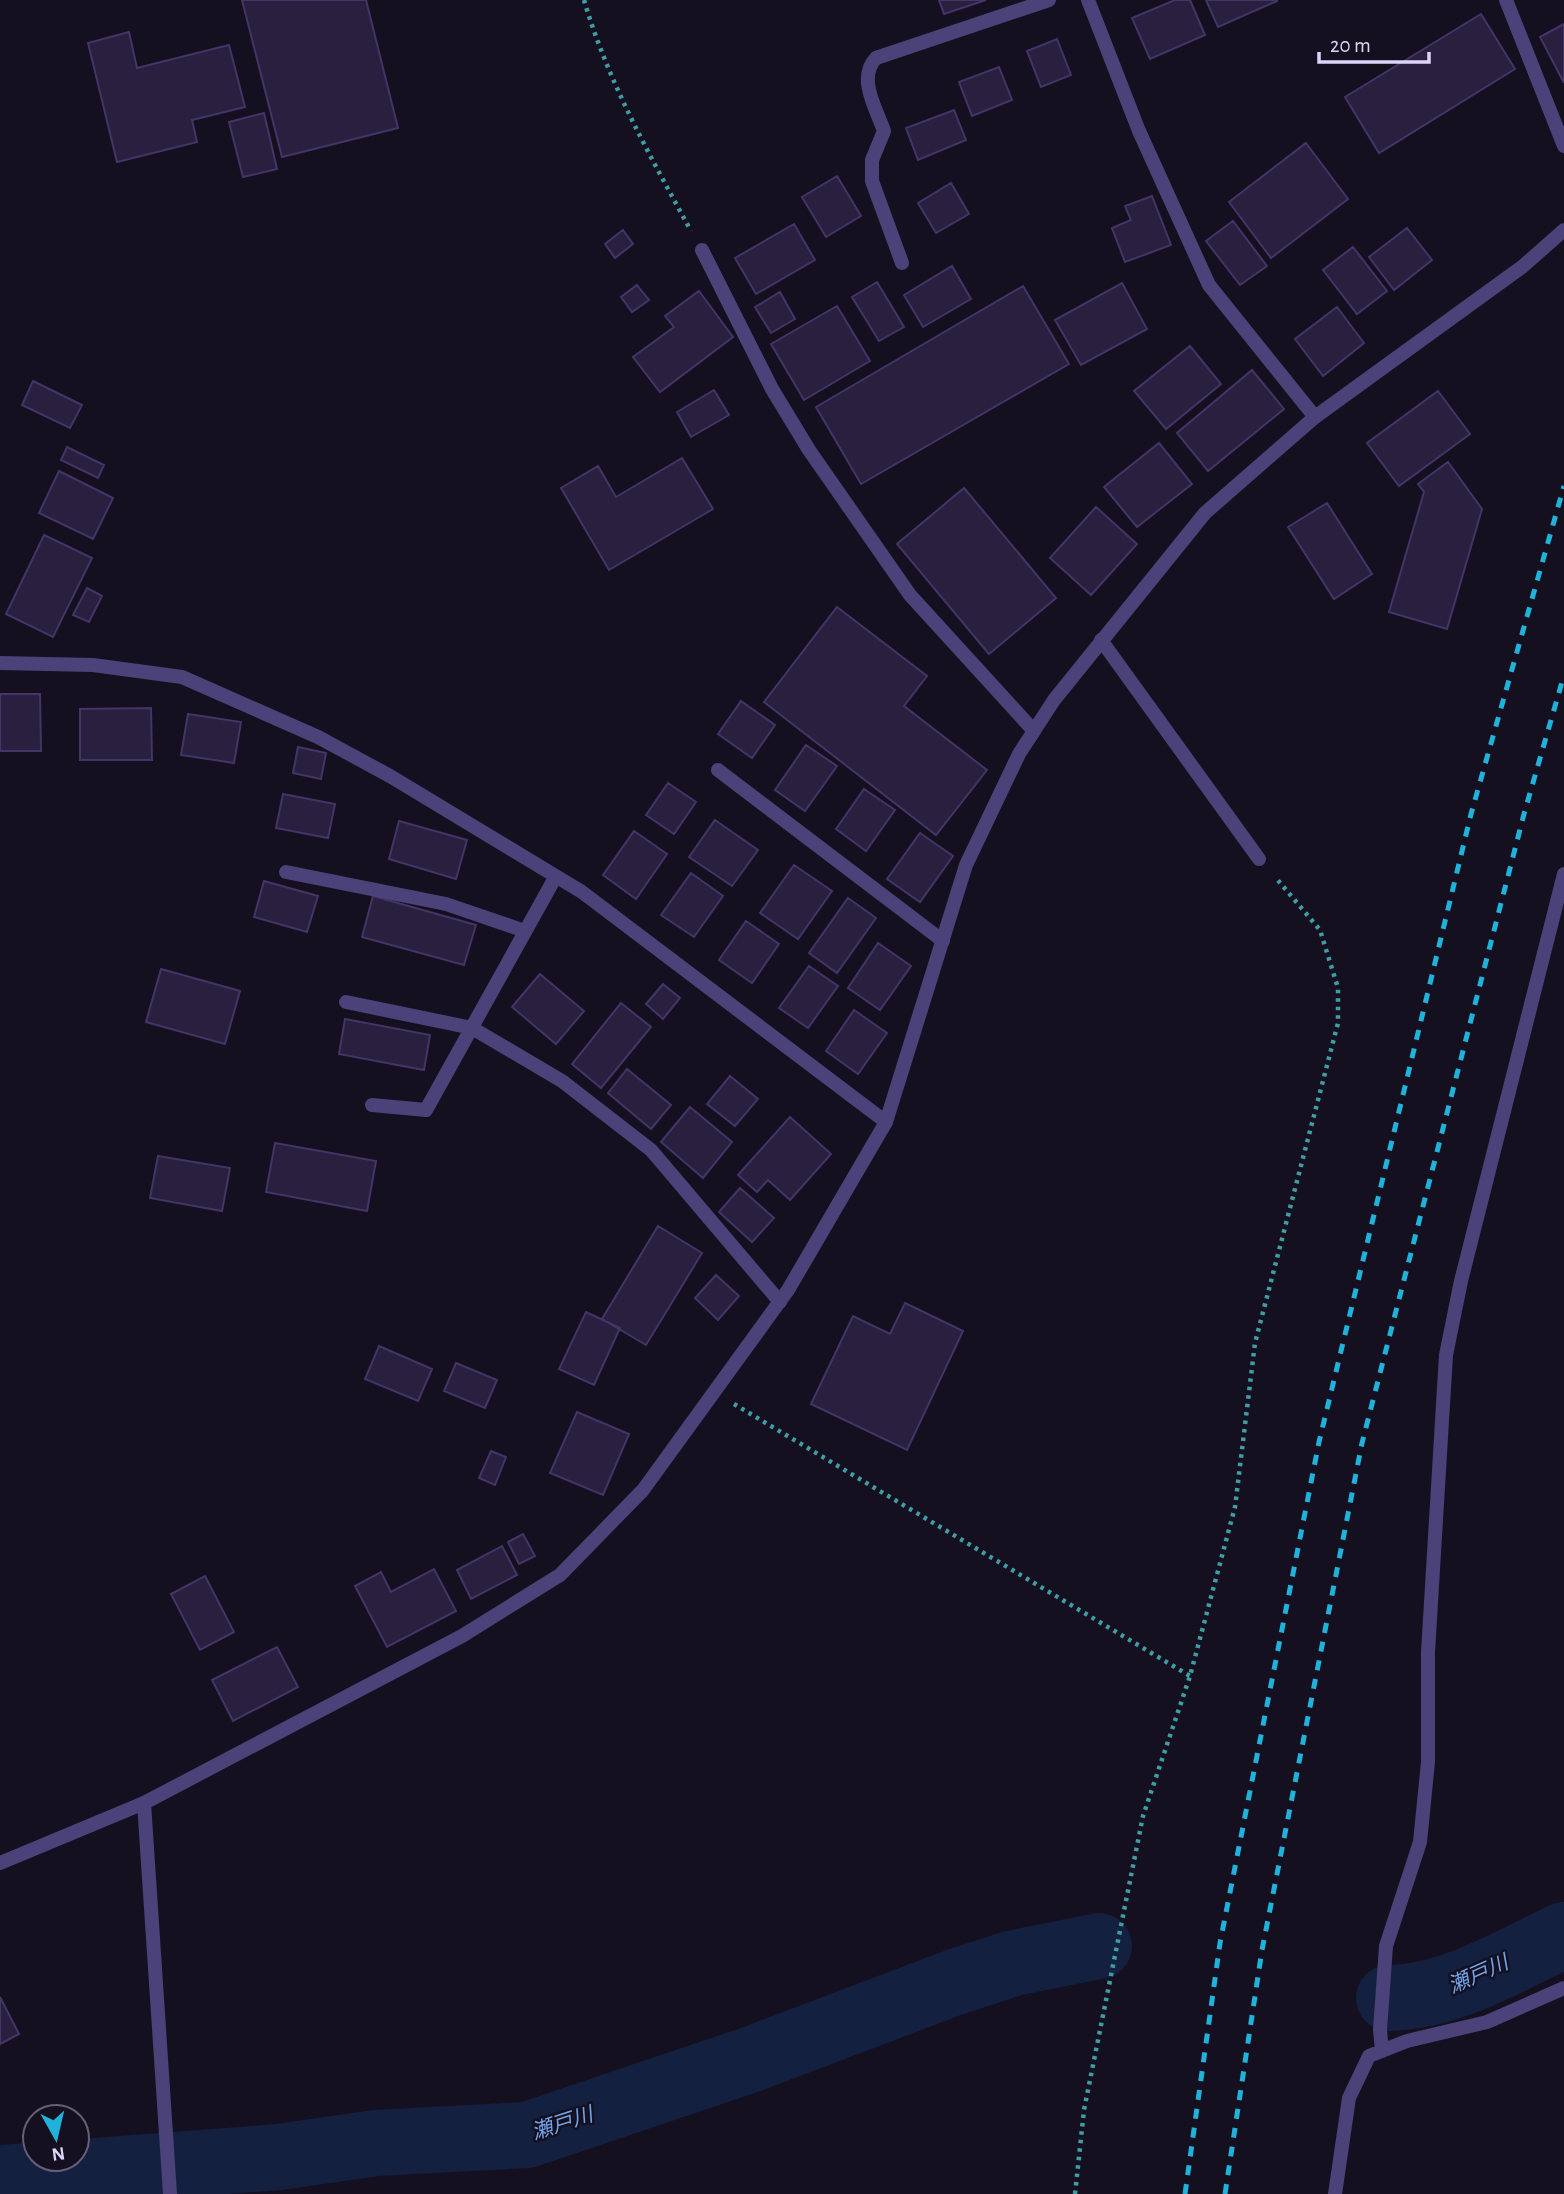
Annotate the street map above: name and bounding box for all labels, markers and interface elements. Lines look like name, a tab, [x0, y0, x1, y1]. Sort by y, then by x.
scale bar	[1319, 21, 1429, 65]
text: 20 m	[1330, 35, 1371, 56]
water label: 瀬戸川	[1445, 1950, 1513, 1997]
water label: 瀬戸川	[529, 2102, 597, 2143]
north arrow	[21, 2103, 91, 2173]
text: N	[50, 2143, 66, 2164]

